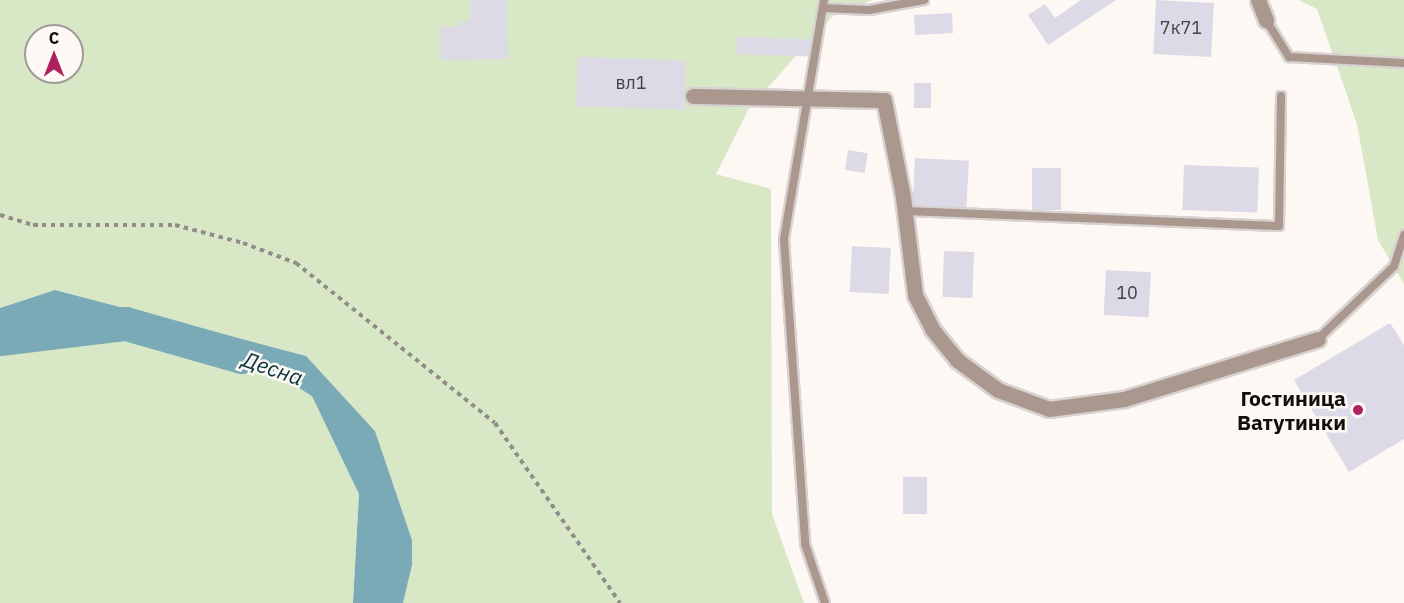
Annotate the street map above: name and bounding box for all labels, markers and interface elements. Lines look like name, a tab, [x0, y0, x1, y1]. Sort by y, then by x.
house number: 7к71	[1160, 17, 1202, 39]
north arrow	[24, 24, 84, 84]
text: С	[49, 28, 59, 48]
house number: вл1	[616, 72, 646, 94]
house number: 10	[1116, 282, 1138, 304]
water label: Десна	[239, 345, 307, 391]
place label: Гостиница Ватутинки	[1237, 385, 1346, 435]
marker: Гостиница Ватутинки	[1351, 403, 1365, 417]

